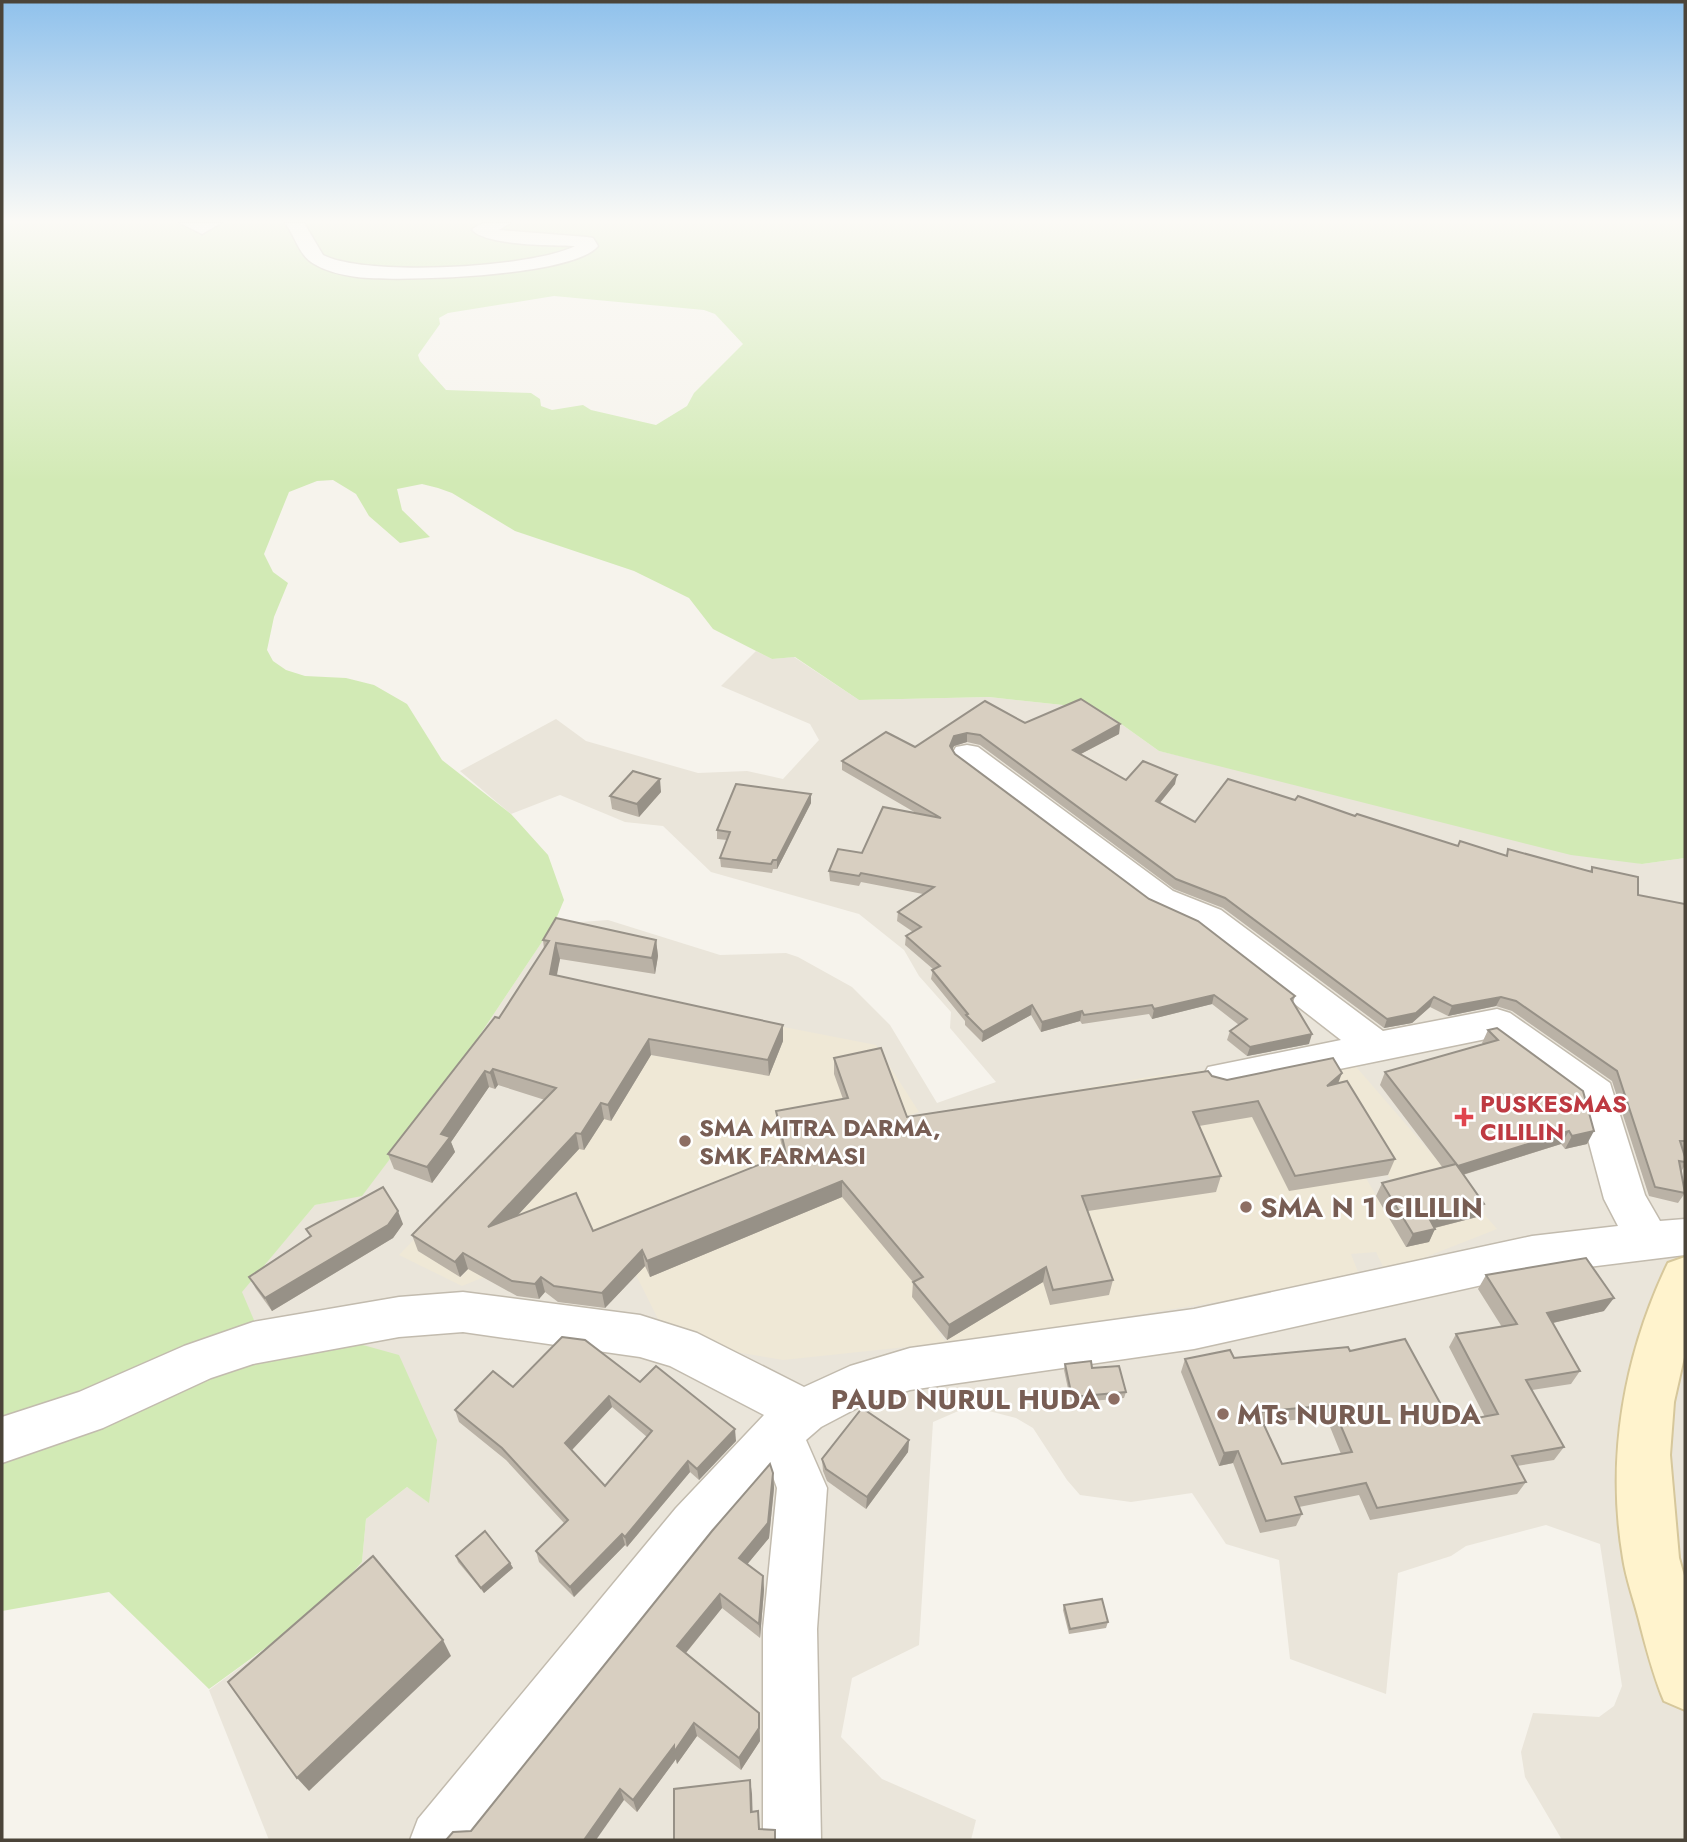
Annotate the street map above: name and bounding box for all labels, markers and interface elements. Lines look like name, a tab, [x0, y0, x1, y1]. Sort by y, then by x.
place label: PUSKESMAS CILILIN	[1480, 1086, 1627, 1149]
marker: PUSKESMAS CILILIN	[1454, 1107, 1474, 1127]
place label: SMA MITRA DARMA, SMK FARMASI	[699, 1110, 941, 1173]
marker: SMA MITRA DARMA, SMK FARMASI	[677, 1133, 693, 1149]
place label: SMA N 1 CILILIN	[1260, 1187, 1483, 1228]
marker: SMA N 1 CILILIN	[1238, 1199, 1254, 1215]
place label: PAUD NURUL HUDA	[831, 1379, 1100, 1420]
marker: PAUD NURUL HUDA	[1106, 1391, 1122, 1407]
place label: MTs NURUL HUDA	[1237, 1394, 1481, 1435]
marker: MTs NURUL HUDA	[1215, 1406, 1231, 1422]

